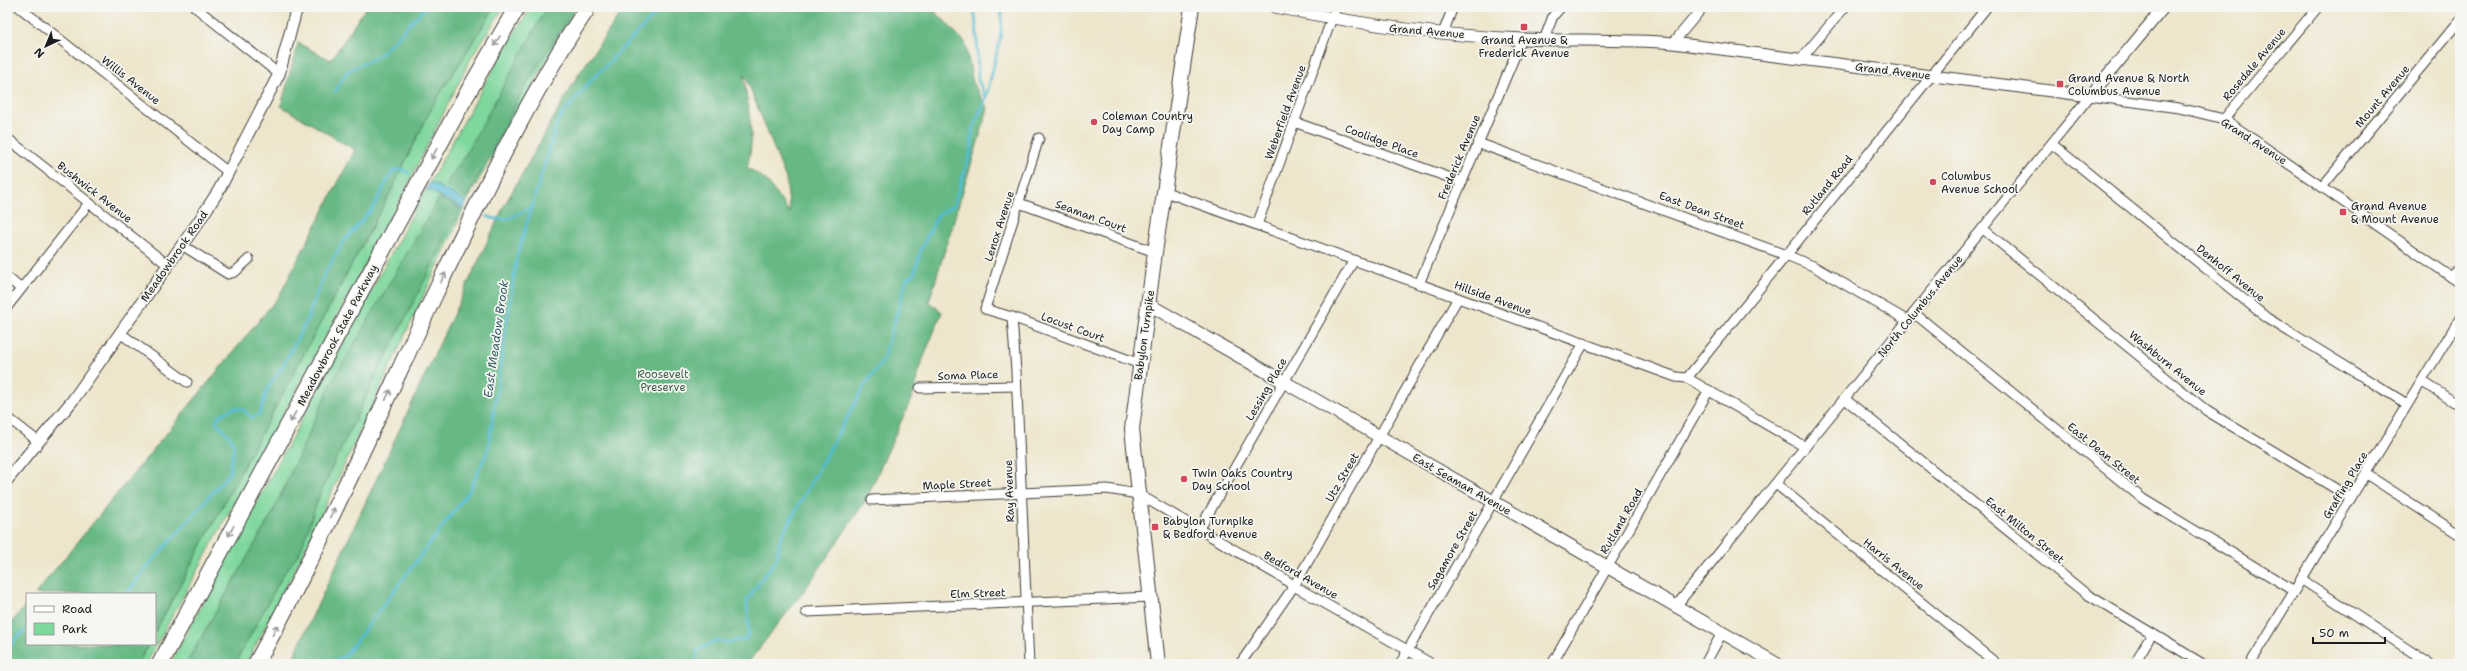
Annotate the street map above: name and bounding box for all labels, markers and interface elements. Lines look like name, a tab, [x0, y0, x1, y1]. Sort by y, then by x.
street label: Grand Avenue	[1389, 21, 1465, 42]
marker: Grand Avenue & Frederick Avenue	[1519, 22, 1529, 32]
street label: Rosedale Avenue	[2219, 25, 2289, 104]
north arrow	[26, 26, 66, 66]
place label: Grand Avenue & Frederick Avenue	[1478, 33, 1570, 61]
one-way arrow	[492, 35, 500, 47]
text: N	[31, 44, 48, 61]
street label: Willis Avenue	[98, 53, 163, 108]
street label: Grand Avenue	[1854, 59, 1932, 84]
street label: Mount Avenue	[2352, 62, 2413, 131]
street label: Weberfield Avenue	[1261, 63, 1310, 162]
place label: Grand Avenue & North Columbus Avenue	[2068, 71, 2190, 99]
marker: Grand Avenue & North Columbus Avenue	[2055, 79, 2065, 89]
place label: Coleman Country Day Camp	[1102, 109, 1193, 137]
street label: Frederick Avenue	[1435, 112, 1484, 202]
street label: Grand Avenue	[2218, 114, 2290, 168]
marker: Coleman Country Day Camp	[1089, 117, 1099, 127]
street label: Coolidge Place	[1343, 121, 1421, 162]
one-way arrow	[430, 148, 437, 160]
street label: Rutland Road	[1798, 152, 1856, 219]
street label: Bushwick Avenue	[54, 158, 135, 226]
place label: Columbus Avenue School	[1941, 169, 2019, 197]
marker: Columbus Avenue School	[1928, 177, 1938, 187]
street label: East Dean Street	[1657, 188, 1747, 233]
street label: Lenox Avenue	[981, 189, 1018, 263]
street label: Seaman Court	[1053, 197, 1129, 236]
place label: Grand Avenue & Mount Avenue	[2351, 199, 2439, 227]
marker: Grand Avenue & Mount Avenue	[2338, 207, 2348, 217]
street label: Meadowbrook Road	[137, 208, 212, 305]
street label: Denhoff Avenue	[2193, 241, 2268, 306]
street label: North Columbus Avenue	[1874, 252, 1966, 361]
street label: Meadowbrook State Parkway	[294, 262, 381, 409]
one-way arrow	[440, 272, 447, 284]
street label: Hillside Avenue	[1452, 278, 1534, 319]
water label: East Meadow Brook	[480, 279, 512, 399]
street label: Babylon Turnpike	[1131, 289, 1158, 381]
street label: Locust Court	[1039, 309, 1107, 346]
street label: Washburn Avenue	[2126, 327, 2210, 399]
street label: Lessing Place	[1242, 355, 1291, 423]
park label: Roosevelt Preserve	[637, 367, 689, 395]
street label: Soma Place	[937, 367, 999, 384]
one-way arrow	[385, 390, 392, 402]
one-way arrow	[289, 411, 296, 423]
street label: East Dean Street	[2064, 419, 2144, 488]
street label: Graffing Place	[2319, 449, 2371, 522]
street label: Utz Street	[1322, 450, 1363, 505]
street label: East Seaman Avenue	[1410, 450, 1514, 519]
street label: Ray Avenue	[1001, 459, 1018, 523]
place label: Twin Oaks Country Day School	[1192, 466, 1293, 494]
marker: Twin Oaks Country Day School	[1179, 474, 1189, 484]
street label: Maple Street	[922, 475, 992, 494]
street label: Rutland Road	[1597, 486, 1646, 557]
street label: East Milton Street	[1982, 494, 2068, 567]
one-way arrow	[329, 507, 336, 519]
street label: Sagamore Street	[1424, 508, 1481, 593]
place label: Babylon Turnpike & Bedford Avenue	[1163, 514, 1257, 542]
marker: Babylon Turnpike & Bedford Avenue	[1150, 522, 1160, 532]
one-way arrow	[227, 525, 235, 537]
street label: Harris Avenue	[1860, 535, 1928, 594]
street label: Bedford Avenue	[1261, 548, 1341, 603]
street label: Elm Street	[950, 585, 1006, 602]
legend	[26, 593, 156, 645]
text: Road	[62, 601, 93, 617]
scale bar	[2313, 619, 2385, 645]
text: Park	[62, 621, 88, 637]
one-way arrow	[272, 624, 279, 636]
text: 50 m	[2319, 625, 2349, 641]

